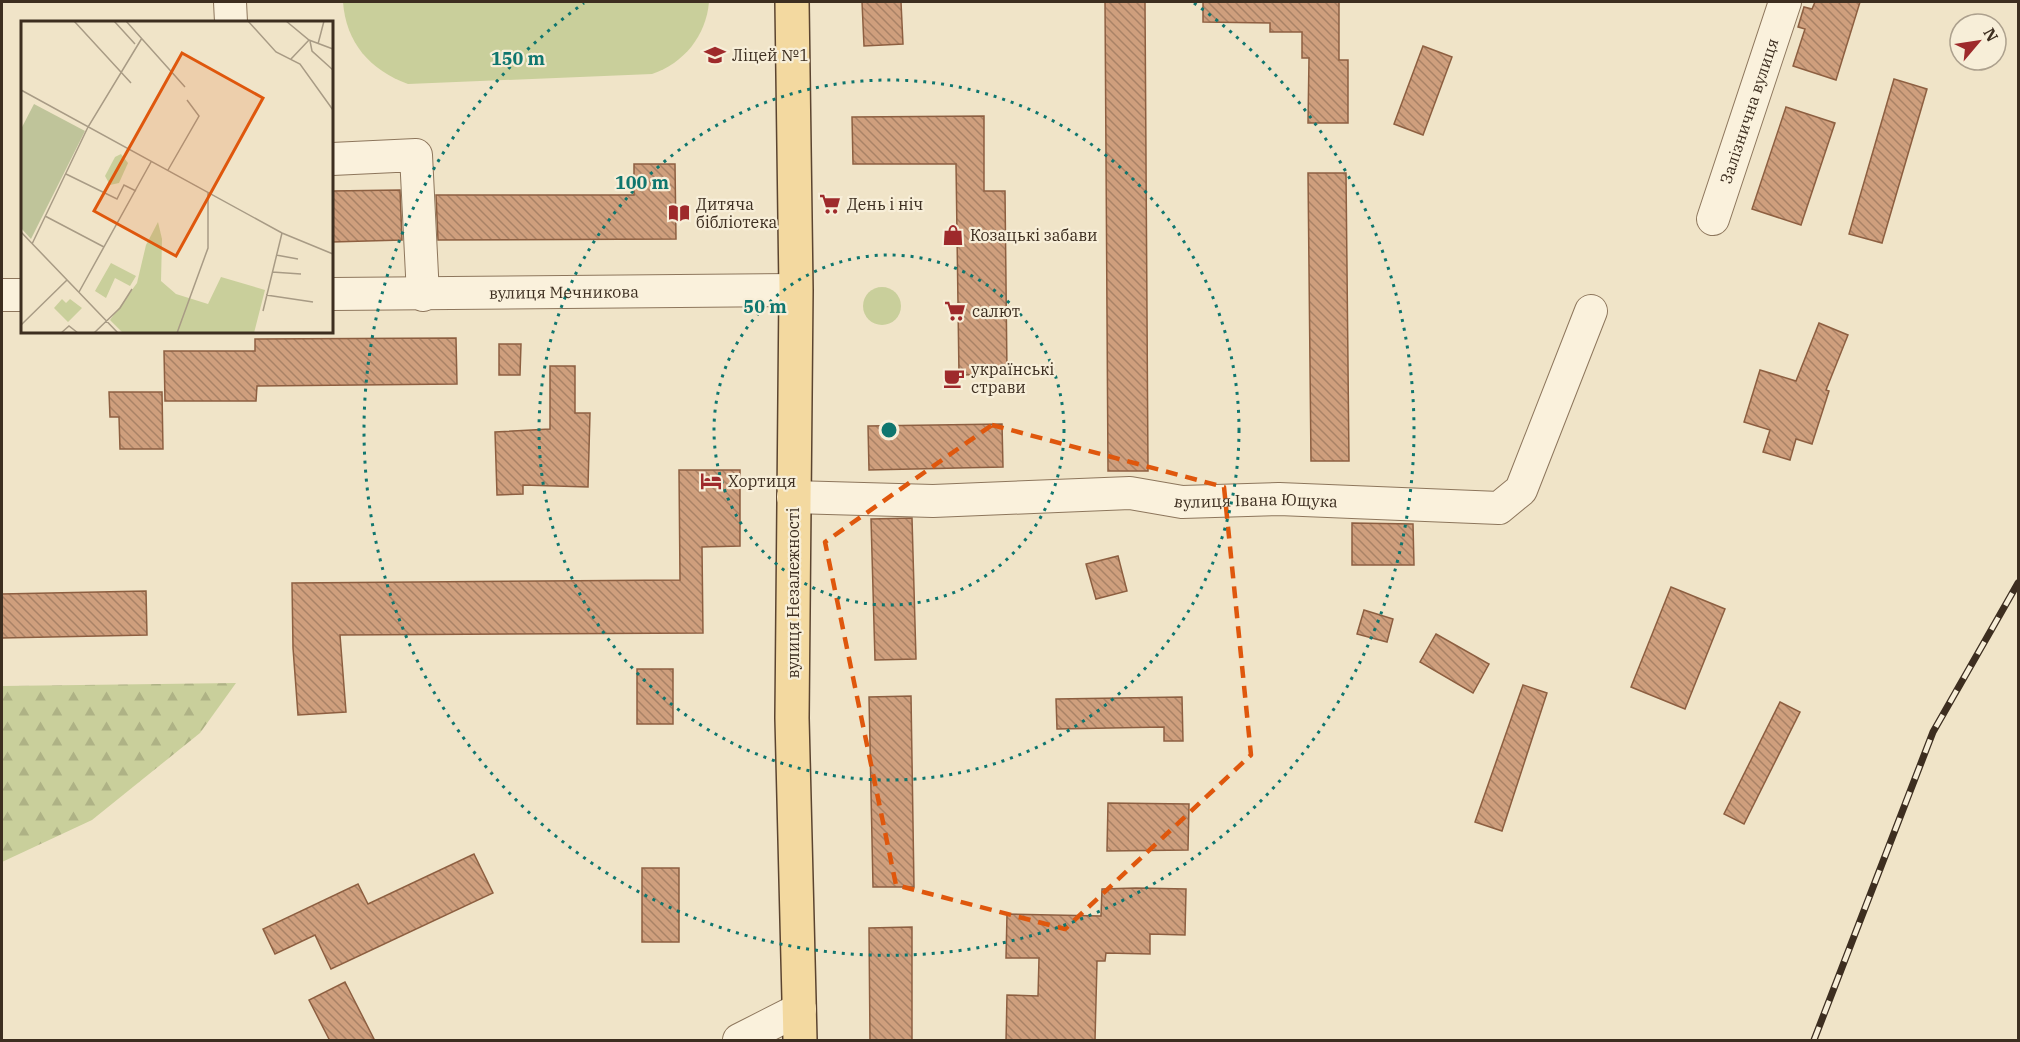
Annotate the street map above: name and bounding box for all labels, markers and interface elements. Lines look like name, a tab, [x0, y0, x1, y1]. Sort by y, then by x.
north arrow	[1948, 12, 2008, 72]
inset map	[21, 21, 333, 333]
text: N	[1979, 24, 2003, 45]
street label: Залізнична вулиця	[1715, 35, 1782, 186]
school or university icon: Ліцей №1	[703, 43, 727, 67]
place label: Ліцей №1	[732, 45, 809, 65]
text: 150 m	[491, 47, 546, 70]
text: 100 m	[615, 171, 670, 194]
supermarket icon: День і ніч	[818, 192, 842, 216]
place label: Дитяча бібліотека	[696, 194, 777, 232]
place label: День і ніч	[847, 194, 923, 214]
library icon: Дитяча бібліотека	[667, 201, 691, 225]
shop icon: Козацькі забави	[941, 223, 965, 247]
place label: Козацькі забави	[970, 225, 1098, 245]
street label: вулиця Мечникова	[489, 281, 639, 303]
text: 50 m	[743, 295, 787, 318]
supermarket icon: салют	[943, 299, 967, 323]
place label: салют	[972, 301, 1020, 321]
place label: українські страви	[971, 359, 1054, 397]
cafe icon: українські страви	[942, 366, 966, 390]
centre of rings	[879, 420, 899, 440]
hotel icon: Хортиця	[699, 469, 723, 493]
place label: Хортиця	[728, 471, 796, 491]
street label: вулиця Івана Ющука	[1173, 489, 1338, 512]
street label: вулиця Незалежності	[783, 508, 803, 678]

